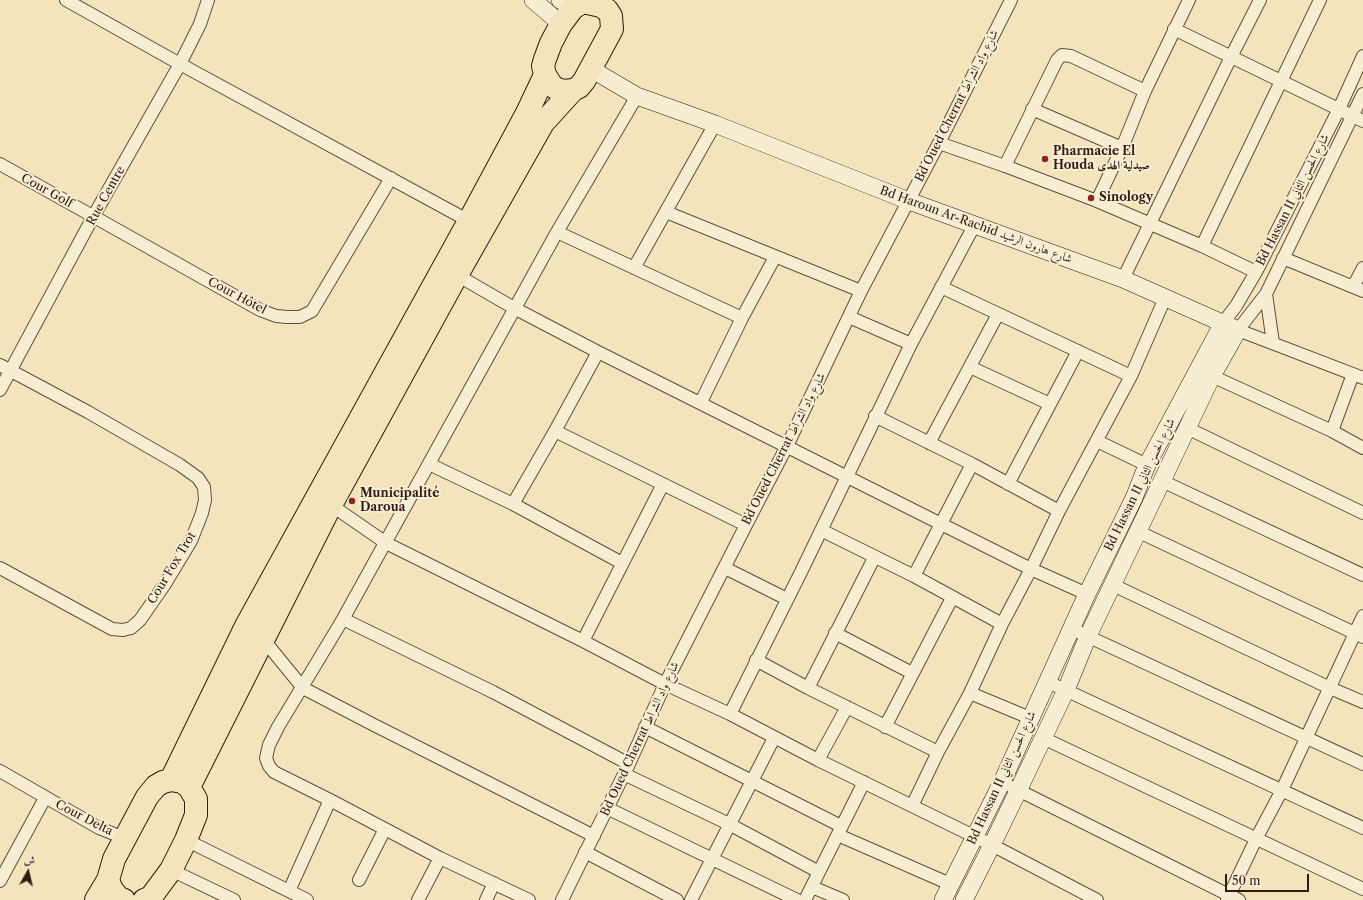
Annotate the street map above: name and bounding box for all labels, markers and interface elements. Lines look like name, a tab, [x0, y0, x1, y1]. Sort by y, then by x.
street label: Bd Oued Cherrat شارع واد الشراط	[912, 28, 1002, 184]
street label: Bd Hassan II شارع الحسن الثاني	[1253, 132, 1333, 268]
place label: Pharmacie El Houda صيدلية الهدى	[1053, 145, 1150, 173]
marker: Pharmacie El Houda صيدلية الهدى	[1040, 154, 1050, 164]
street label: Rue Centre	[84, 164, 128, 228]
street label: Cour Golf	[19, 171, 75, 211]
street label: Bd Haroun Ar-Rachid شارع هارون الرشيد	[878, 183, 1074, 267]
place label: Sinology	[1099, 191, 1153, 205]
marker: Sinology	[1086, 193, 1096, 203]
street label: Cour Hôtel	[205, 275, 269, 317]
street label: Bd Oued Cherrat شارع واد الشراط	[739, 371, 829, 527]
street label: Bd Hassan II شارع الحسن الثاني	[1102, 416, 1178, 554]
place label: Municipalité Daroua	[360, 487, 439, 515]
marker: Municipalité Daroua	[347, 496, 357, 506]
street label: Cour Fox Trot	[145, 529, 199, 607]
street label: Bd Oued Cherrat شارع واد الشراط	[598, 659, 682, 819]
street label: Bd Hassan II شارع الحسن الثاني	[965, 709, 1039, 847]
street label: Cour Delta	[53, 797, 115, 839]
north arrow	[8, 852, 48, 892]
text: ش	[23, 852, 36, 868]
scale bar	[1227, 866, 1311, 892]
text: 50 m	[1232, 873, 1261, 888]

